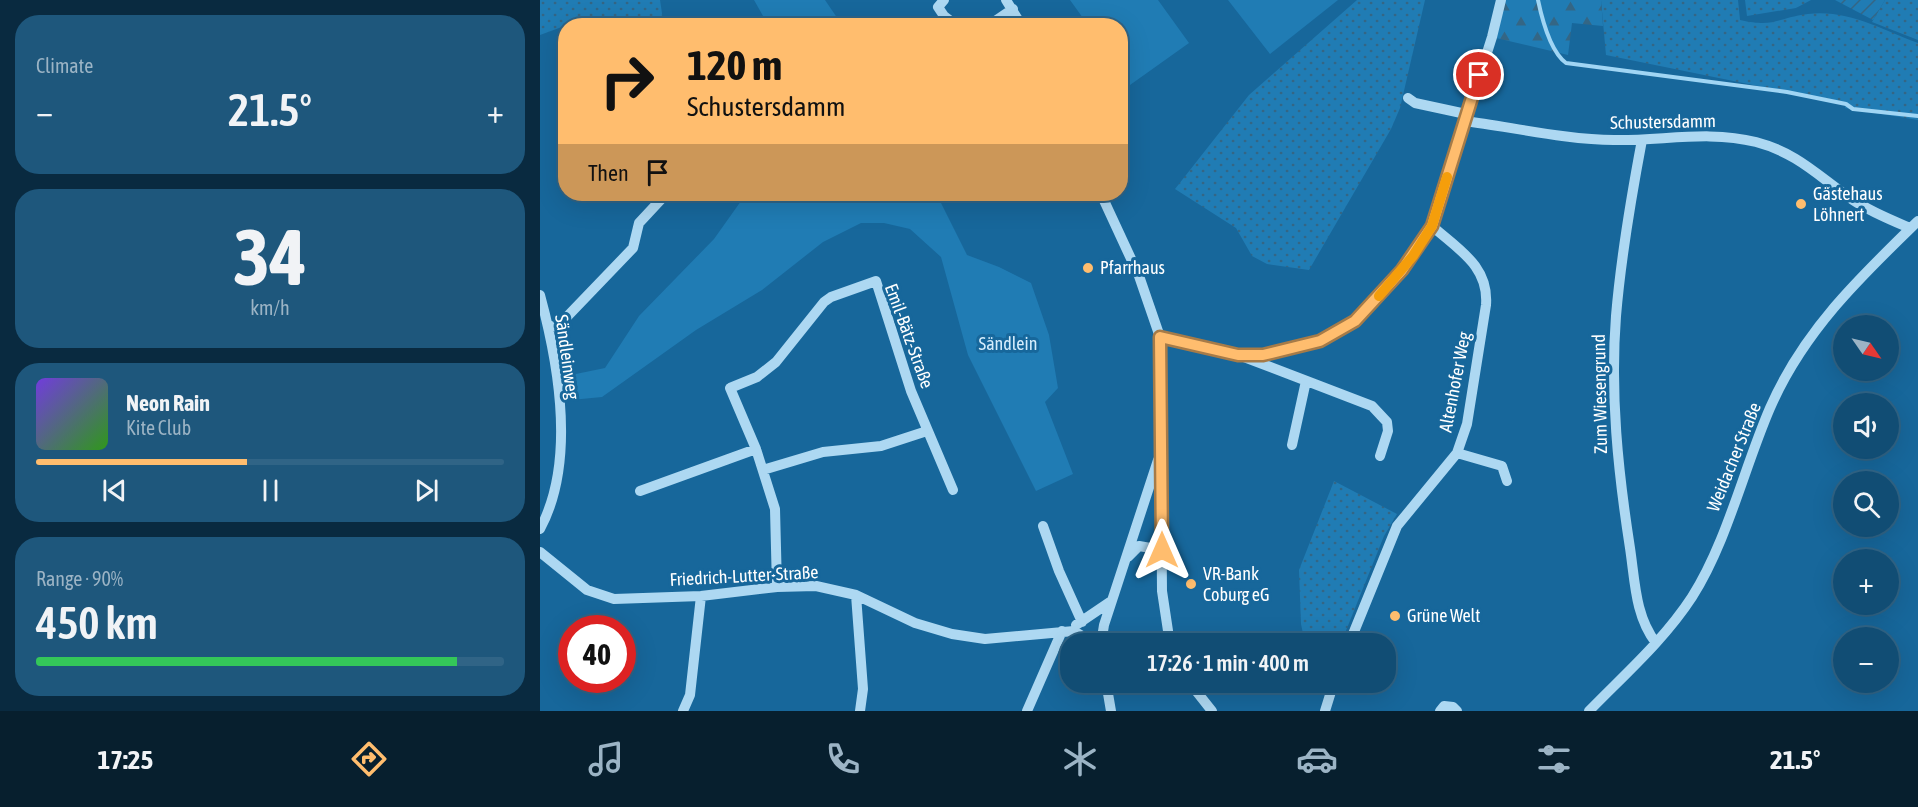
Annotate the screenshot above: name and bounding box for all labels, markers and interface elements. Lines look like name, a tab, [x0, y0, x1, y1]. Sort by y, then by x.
text: 120 m	[687, 41, 782, 89]
icon: right	[588, 42, 666, 120]
pin	[1453, 49, 1504, 100]
text: Climate	[36, 54, 93, 77]
icon: arrive	[1462, 58, 1495, 91]
text: 21.5°	[228, 84, 312, 136]
text: Schustersdamm	[687, 91, 846, 122]
text: −	[36, 92, 53, 130]
text: +	[487, 92, 504, 130]
street label: Schustersdamm	[1610, 110, 1716, 133]
icon: arrive	[641, 156, 674, 189]
text: Then	[588, 160, 629, 186]
place label: Gästehaus Löhnert	[1813, 183, 1883, 225]
marker: Gästehaus Löhnert	[1794, 197, 1808, 211]
text: 34	[233, 212, 307, 302]
place label: Pfarrhaus	[1100, 257, 1165, 278]
marker: Pfarrhaus	[1081, 261, 1095, 275]
street label: Emil-Bätz-Straße	[881, 281, 938, 391]
text: km/h	[250, 296, 290, 319]
street label: Sändleinweg	[551, 313, 584, 401]
north arrow	[1833, 315, 1899, 381]
map controls	[1833, 315, 1899, 693]
street label: Altenhofer Weg	[1434, 330, 1475, 434]
park label: Sändlein	[979, 333, 1037, 354]
street label: Zum Wiesengrund	[1588, 334, 1611, 454]
text: Neon Rain	[126, 390, 210, 416]
button: sound	[1833, 393, 1899, 459]
street label: Weidacher Straße	[1702, 399, 1765, 514]
text: Kite Club	[126, 416, 191, 439]
button: search	[1833, 471, 1899, 537]
icon: previous	[98, 474, 131, 507]
icon: pause	[254, 474, 287, 507]
icon: next	[410, 474, 443, 507]
position arrow	[1130, 518, 1194, 582]
button: +	[1833, 549, 1899, 615]
street label: Friedrich-Lutter-Straße	[669, 561, 819, 590]
place label: VR-Bank Coburg eG	[1203, 563, 1269, 605]
text: Range · 90%	[36, 567, 123, 590]
marker: VR-Bank Coburg eG	[1184, 577, 1198, 591]
text: 450 km	[36, 597, 158, 649]
place label: Grüne Welt	[1407, 605, 1481, 626]
marker: Grüne Welt	[1388, 609, 1402, 623]
speed limit sign: 40	[558, 615, 636, 693]
button: −	[1833, 627, 1899, 693]
text: 17:26 · 1 min · 400 m	[1147, 650, 1309, 676]
icon: directions	[348, 738, 390, 780]
icon: music	[585, 738, 627, 780]
icon: phone	[822, 738, 864, 780]
icon: climate	[1059, 738, 1101, 780]
icon: car	[1296, 738, 1338, 780]
icon: filters	[1533, 738, 1575, 780]
text: 17:25	[98, 744, 153, 775]
text: 21.5°	[1770, 744, 1820, 775]

